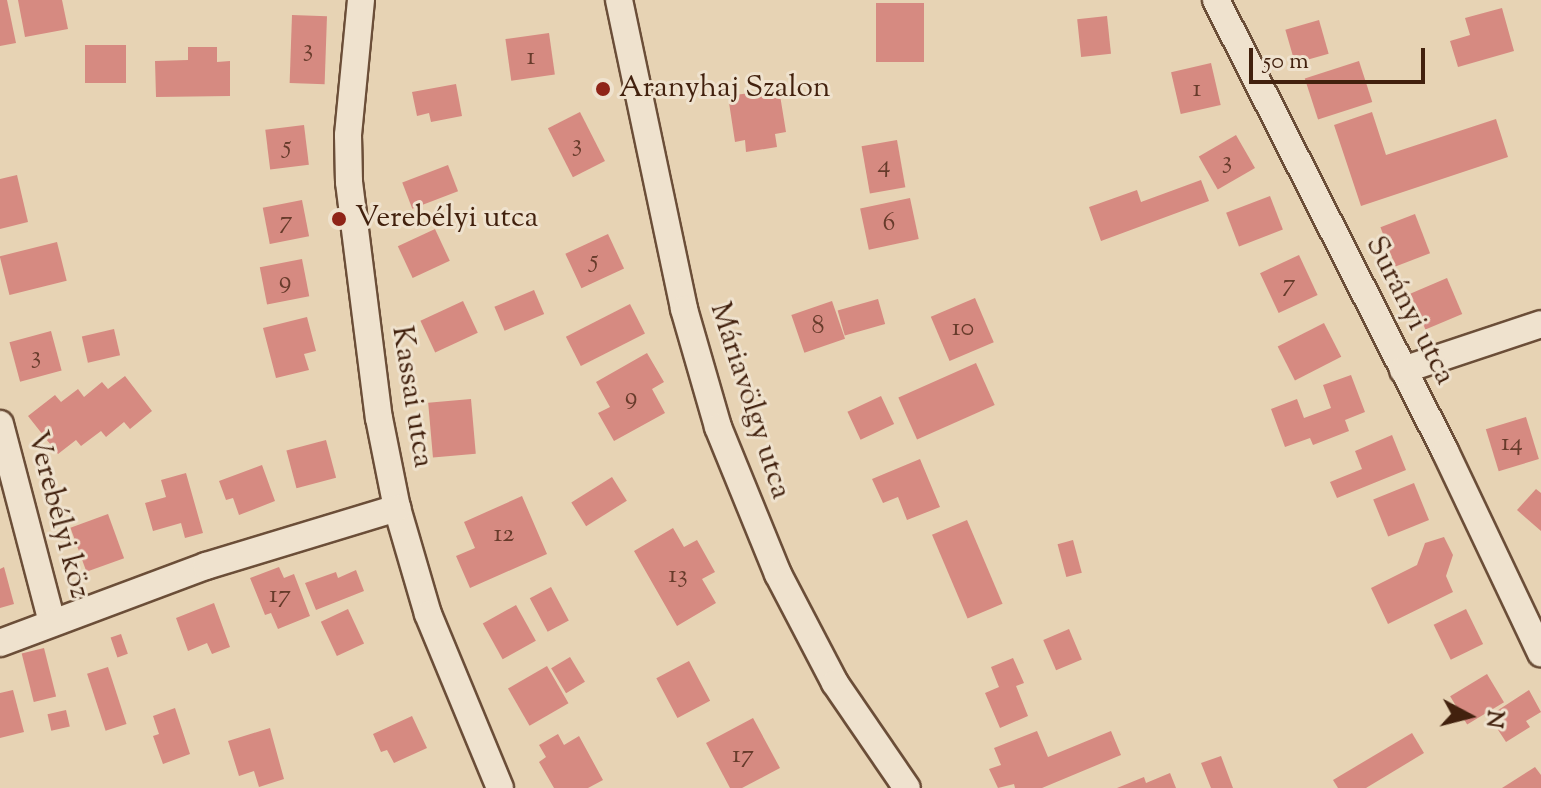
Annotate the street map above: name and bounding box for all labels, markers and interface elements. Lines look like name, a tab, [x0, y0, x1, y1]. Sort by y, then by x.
scale bar	[1253, 32, 1429, 82]
house number: 3	[303, 34, 313, 66]
house number: 1	[527, 42, 535, 74]
text: 50 m	[1263, 45, 1309, 79]
place label: Aranyhaj Szalon	[619, 71, 831, 107]
house number: 1	[1193, 74, 1201, 106]
marker: Aranyhaj Szalon	[594, 80, 612, 98]
house number: 3	[572, 129, 582, 161]
house number: 5	[283, 131, 291, 163]
house number: 3	[1222, 146, 1232, 178]
house number: 4	[877, 150, 891, 182]
place label: Verebélyi utca	[355, 201, 538, 237]
house number: 7	[279, 206, 293, 238]
house number: 6	[883, 208, 895, 240]
marker: Verebélyi utca	[330, 210, 348, 228]
street label: Surányi utca	[1356, 231, 1462, 391]
house number: 5	[590, 245, 598, 277]
house number: 9	[279, 266, 291, 298]
house number: 7	[1282, 269, 1296, 301]
street label: Máriavölgy utca	[700, 298, 798, 504]
house number: 8	[812, 311, 824, 343]
house number: 10	[952, 313, 974, 345]
street label: Kassai utca	[382, 324, 440, 470]
house number: 3	[31, 341, 41, 373]
house number: 9	[625, 382, 637, 414]
street label: Verebélyi köz	[17, 427, 97, 603]
house number: 14	[1501, 428, 1523, 460]
house number: 12	[493, 519, 515, 551]
house number: 13	[668, 560, 688, 592]
house number: 17	[269, 580, 291, 612]
north arrow	[1429, 676, 1509, 756]
text: N	[1476, 708, 1510, 730]
house number: 17	[732, 740, 754, 772]

